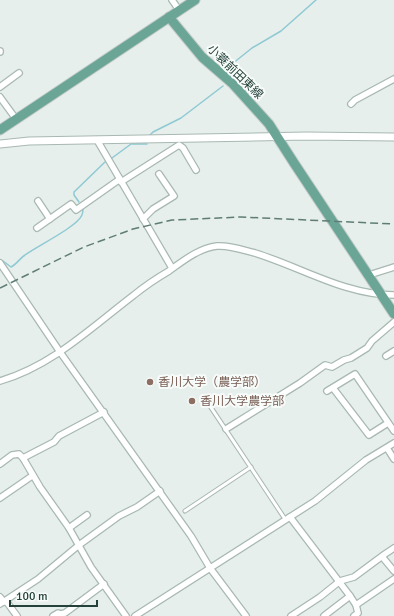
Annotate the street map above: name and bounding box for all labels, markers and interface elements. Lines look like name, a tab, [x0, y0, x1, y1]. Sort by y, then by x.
street label: 小蓑前田東線	[204, 42, 266, 102]
place label: 香川大学（農学部）	[158, 375, 266, 390]
marker: 香川大学（農学部）	[145, 377, 155, 387]
place label: 香川大学農学部	[200, 394, 284, 409]
marker: 香川大学農学部	[187, 396, 197, 406]
scale bar	[10, 582, 97, 608]
text: 100 m	[16, 589, 48, 604]

